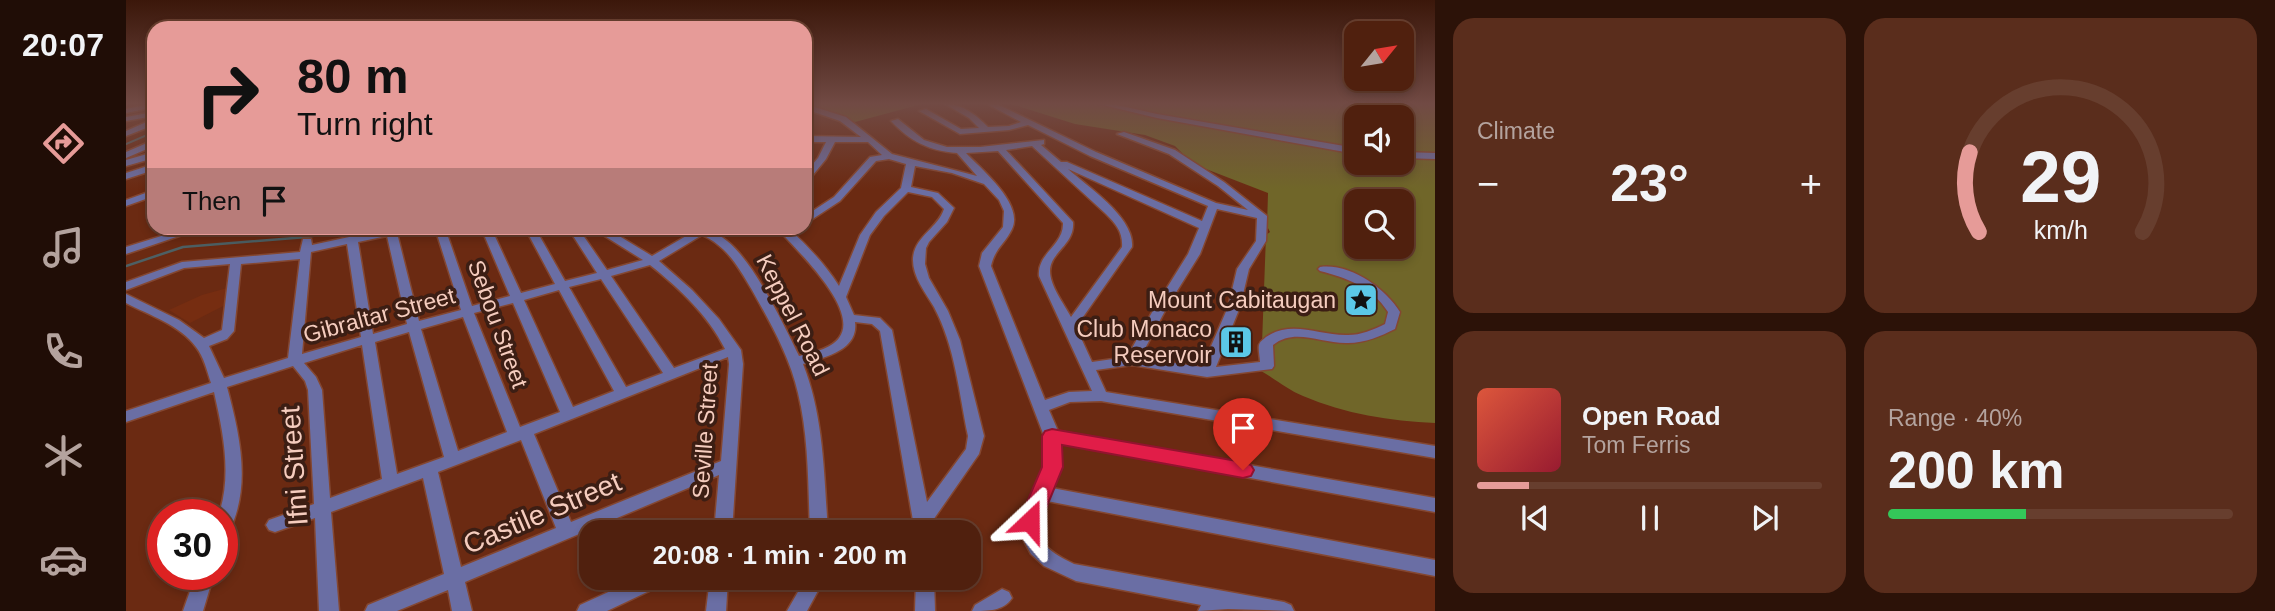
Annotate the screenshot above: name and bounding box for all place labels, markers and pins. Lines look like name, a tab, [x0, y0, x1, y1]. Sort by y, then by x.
place icon: Mount Cabitaugan	[1342, 281, 1380, 319]
place label: Mount Cabitaugan	[1148, 287, 1336, 313]
place label: Club Monaco Reservoir	[1076, 316, 1212, 368]
building icon: Club Monaco Reservoir	[1217, 323, 1255, 361]
pin	[1213, 398, 1273, 470]

